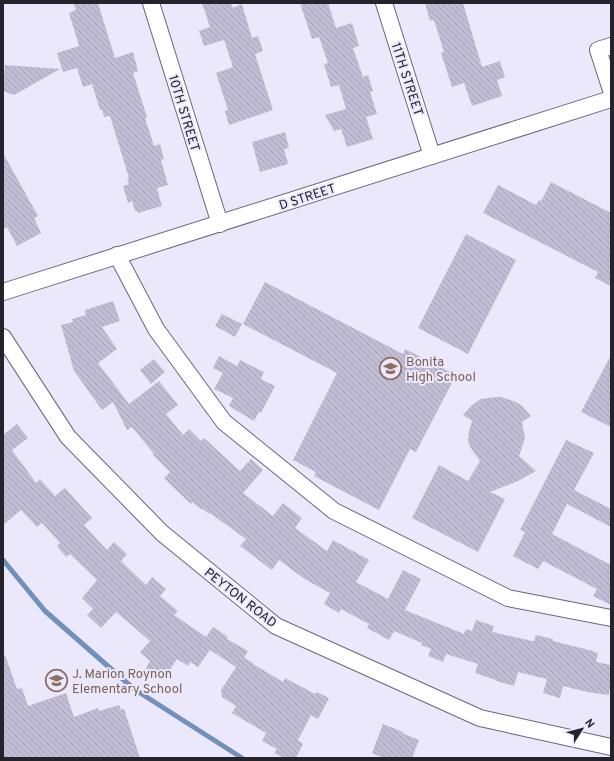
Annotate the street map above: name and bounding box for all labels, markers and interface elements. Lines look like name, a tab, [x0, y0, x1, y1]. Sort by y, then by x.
street label: 11TH STREET	[387, 41, 425, 118]
street label: 10TH STREET	[164, 73, 202, 154]
street label: D STREET	[277, 181, 338, 215]
school or university icon: Bonita High School	[377, 355, 403, 381]
place label: Bonita High School	[406, 355, 476, 386]
street label: PEYTON ROAD	[200, 565, 279, 632]
school or university icon: J. Marion Roynon Elementary School	[44, 667, 70, 693]
place label: J. Marion Roynon Elementary School	[72, 667, 182, 698]
north arrow	[562, 709, 602, 749]
text: N	[581, 716, 597, 731]

